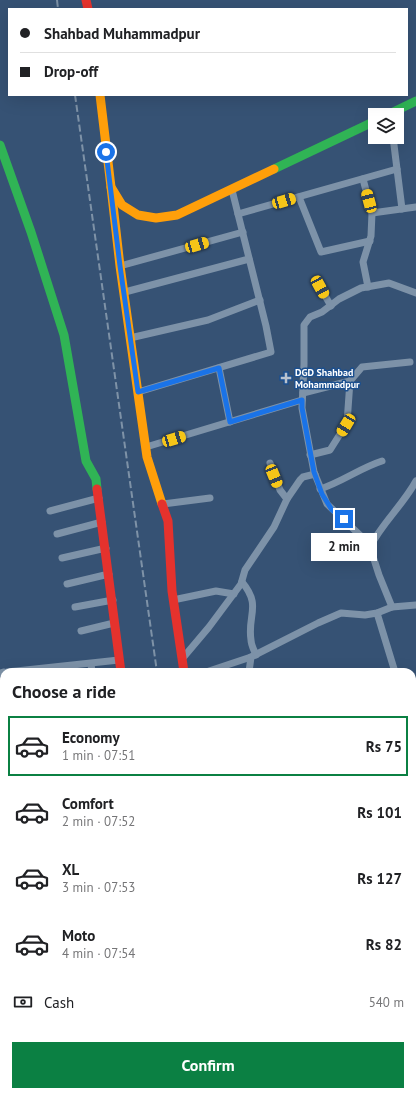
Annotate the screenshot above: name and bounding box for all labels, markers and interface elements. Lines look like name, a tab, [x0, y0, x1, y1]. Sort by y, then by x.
text: Shahbad Muhammadpur	[44, 24, 200, 43]
text: Drop-off	[44, 62, 98, 81]
map controls	[368, 108, 404, 144]
button: layers	[368, 108, 404, 144]
route start	[97, 143, 115, 161]
car	[360, 188, 378, 214]
car	[271, 192, 297, 210]
car	[184, 236, 210, 254]
car	[309, 274, 331, 300]
place label: DGD Shahbad Mohammadpur	[295, 366, 360, 391]
marker: DGD Shahbad Mohammadpur	[280, 372, 292, 384]
car	[335, 412, 357, 438]
car	[161, 430, 187, 448]
car	[264, 463, 284, 489]
route end	[335, 510, 353, 528]
callout: 2 min	[311, 533, 377, 561]
text: 2 min	[328, 538, 360, 555]
text: Choose a ride	[12, 680, 116, 703]
icon: car	[14, 728, 50, 764]
text: Economy	[62, 728, 120, 747]
text: Rs 75	[366, 737, 402, 756]
text: 1 min · 07:51	[62, 747, 135, 764]
icon: car	[14, 794, 50, 830]
text: Comfort	[62, 794, 114, 813]
text: Rs 101	[357, 803, 402, 822]
text: 2 min · 07:52	[62, 813, 135, 830]
icon: car	[14, 860, 50, 896]
text: XL	[62, 860, 79, 879]
text: Rs 127	[357, 869, 402, 888]
text: 3 min · 07:53	[62, 879, 135, 896]
icon: car	[14, 926, 50, 962]
text: Moto	[62, 926, 95, 945]
text: Rs 82	[366, 935, 402, 954]
text: 4 min · 07:54	[62, 945, 135, 962]
icon: cash	[12, 991, 34, 1013]
text: Cash	[44, 993, 74, 1012]
text: 540 m	[369, 994, 404, 1011]
button: Confirm	[12, 1042, 404, 1088]

